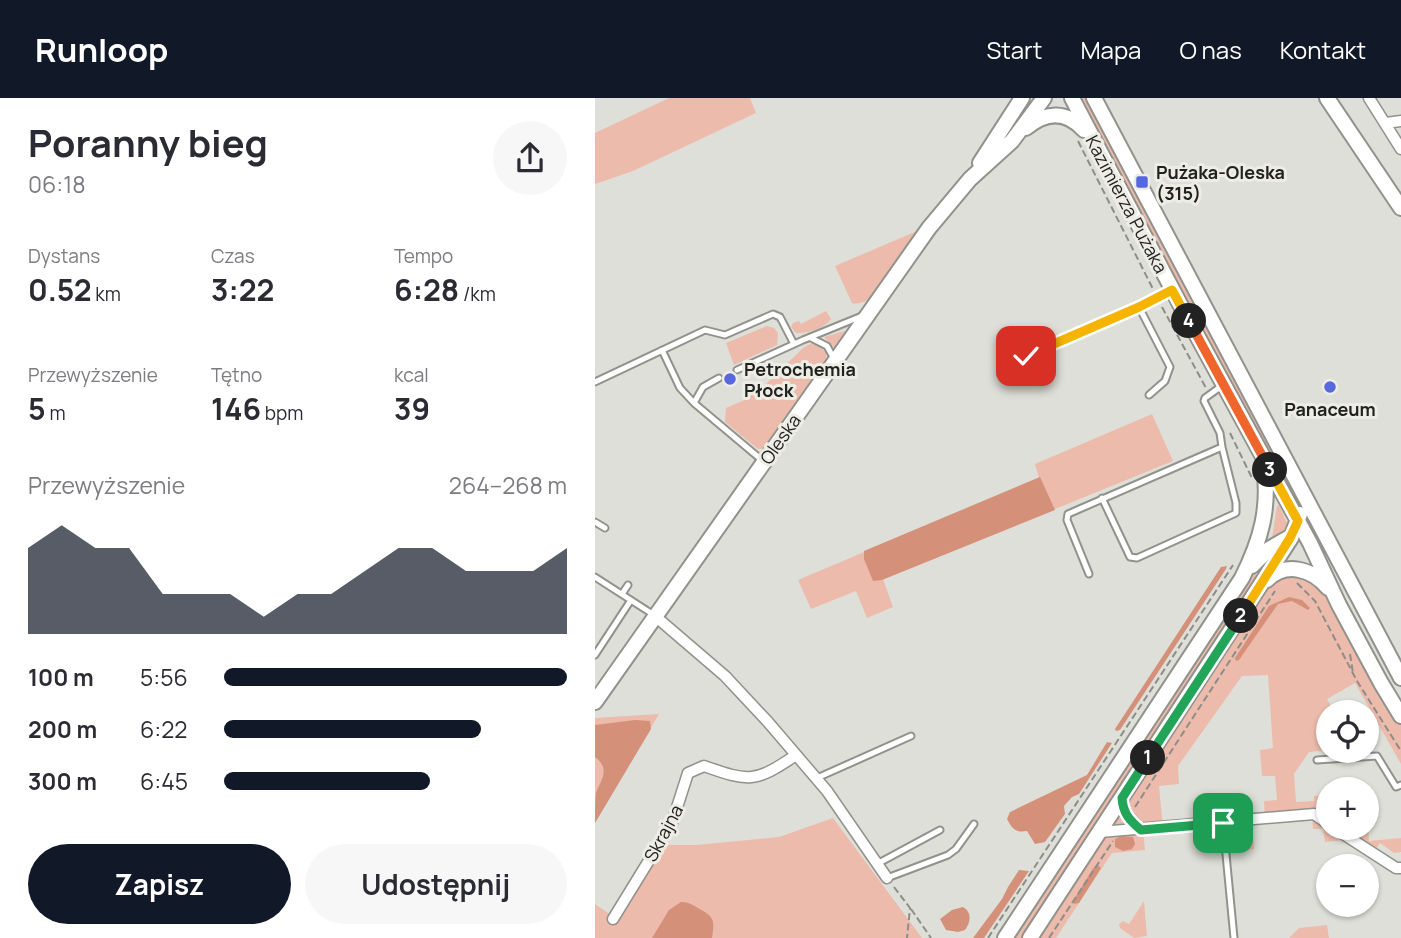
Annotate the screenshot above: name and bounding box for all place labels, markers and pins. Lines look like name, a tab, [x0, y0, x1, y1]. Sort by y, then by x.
place label: Pużaka-Oleska (315)	[1156, 160, 1285, 205]
marker: Pużaka-Oleska (315)	[1134, 174, 1150, 190]
pin: 4	[1171, 304, 1207, 339]
pin	[996, 326, 1056, 386]
place label: Petrochemia Płock	[744, 357, 856, 402]
marker: Petrochemia Płock	[722, 371, 738, 387]
marker: Panaceum	[1322, 379, 1338, 395]
place label: Panaceum	[1284, 397, 1376, 421]
pin: 3	[1253, 452, 1287, 488]
pin: 2	[1223, 598, 1259, 634]
pin: 1	[1131, 740, 1165, 776]
pin	[1193, 793, 1253, 853]

